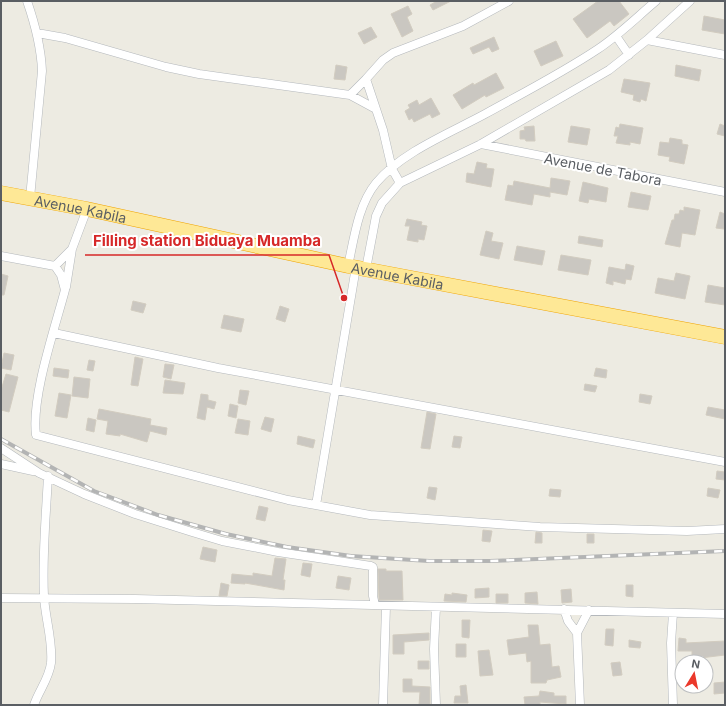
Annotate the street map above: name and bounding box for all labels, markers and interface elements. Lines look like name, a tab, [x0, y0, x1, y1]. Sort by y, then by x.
street label: Avenue de Tabora	[543, 149, 663, 189]
street label: Avenue Kabila	[33, 191, 128, 226]
callout: Filling station Biduaya Muamba	[85, 228, 329, 255]
text: Filling station Biduaya Muamba	[93, 231, 321, 250]
street label: Avenue Kabila	[350, 258, 445, 292]
north arrow	[674, 654, 714, 694]
text: N	[690, 657, 701, 672]

